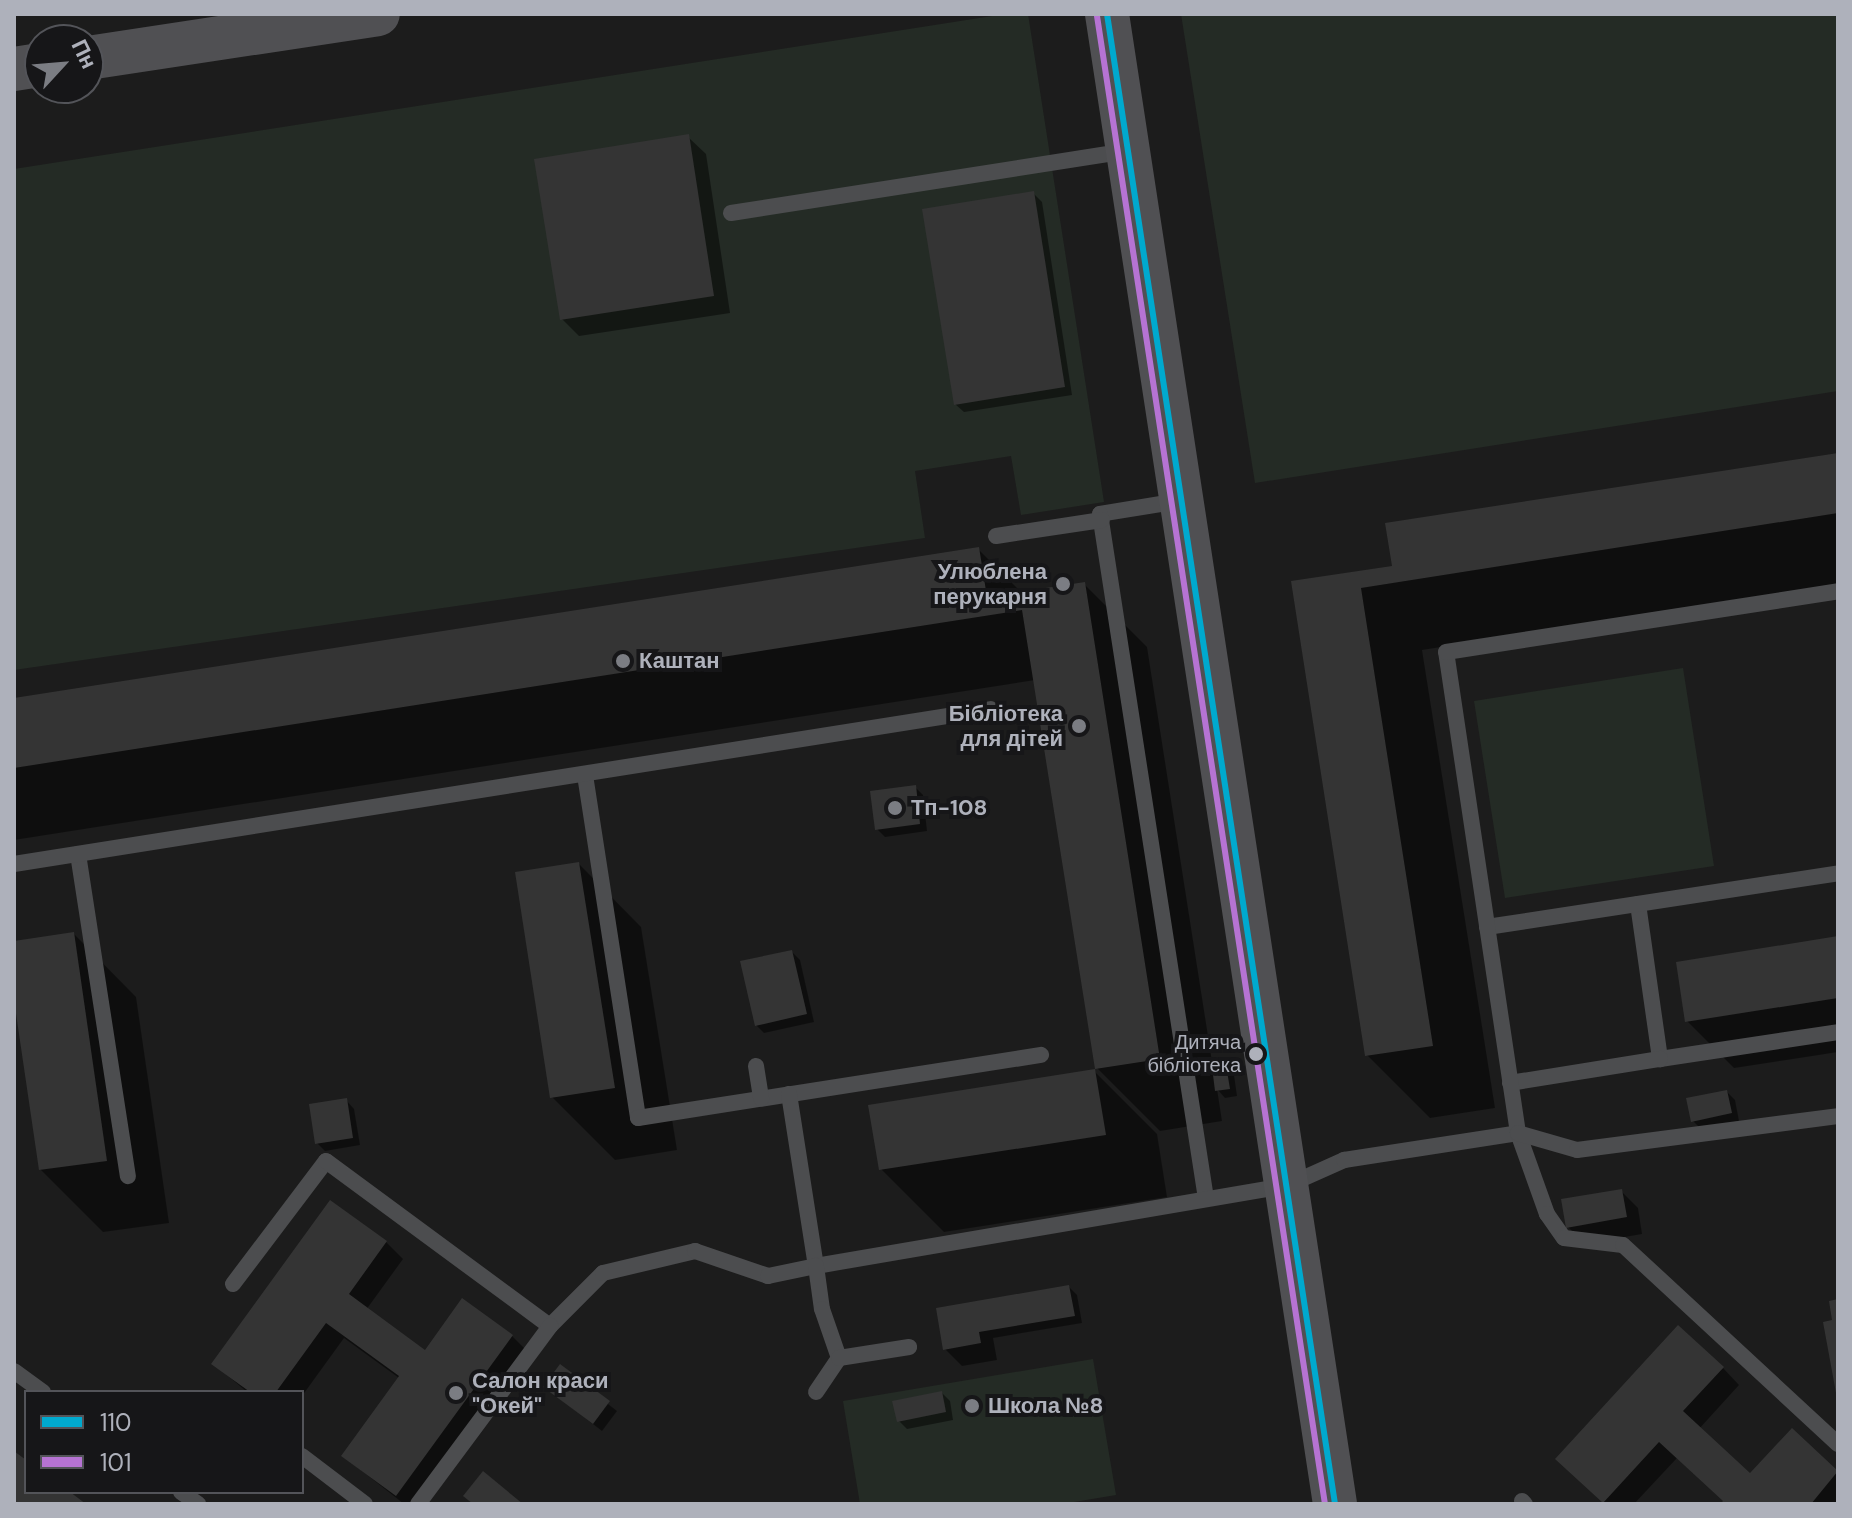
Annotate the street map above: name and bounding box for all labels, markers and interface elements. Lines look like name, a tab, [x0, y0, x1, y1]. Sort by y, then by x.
north arrow	[24, 24, 104, 104]
text: Пн	[65, 35, 104, 74]
place label: Улюблена перукарня	[933, 558, 1047, 610]
marker: Улюблена перукарня	[1054, 575, 1072, 593]
place label: Каштан	[639, 648, 720, 674]
marker: Каштан	[614, 652, 632, 670]
place label: Бібліотека для дітей	[949, 700, 1063, 752]
marker: Бібліотека для дітей	[1070, 717, 1088, 735]
place label: Тп-108	[911, 795, 988, 821]
marker: Тп-108	[886, 799, 904, 817]
place label: Дитяча бібліотека	[1147, 1030, 1241, 1077]
marker: Дитяча бібліотека	[1248, 1046, 1264, 1062]
place label: Салон краси "Окей"	[472, 1367, 608, 1418]
marker: Салон краси "Окей"	[447, 1384, 465, 1402]
legend	[24, 1390, 304, 1494]
place label: Школа №8	[988, 1393, 1104, 1419]
marker: Школа №8	[963, 1397, 981, 1415]
text: 110	[100, 1407, 131, 1438]
text: 101	[100, 1447, 131, 1478]

